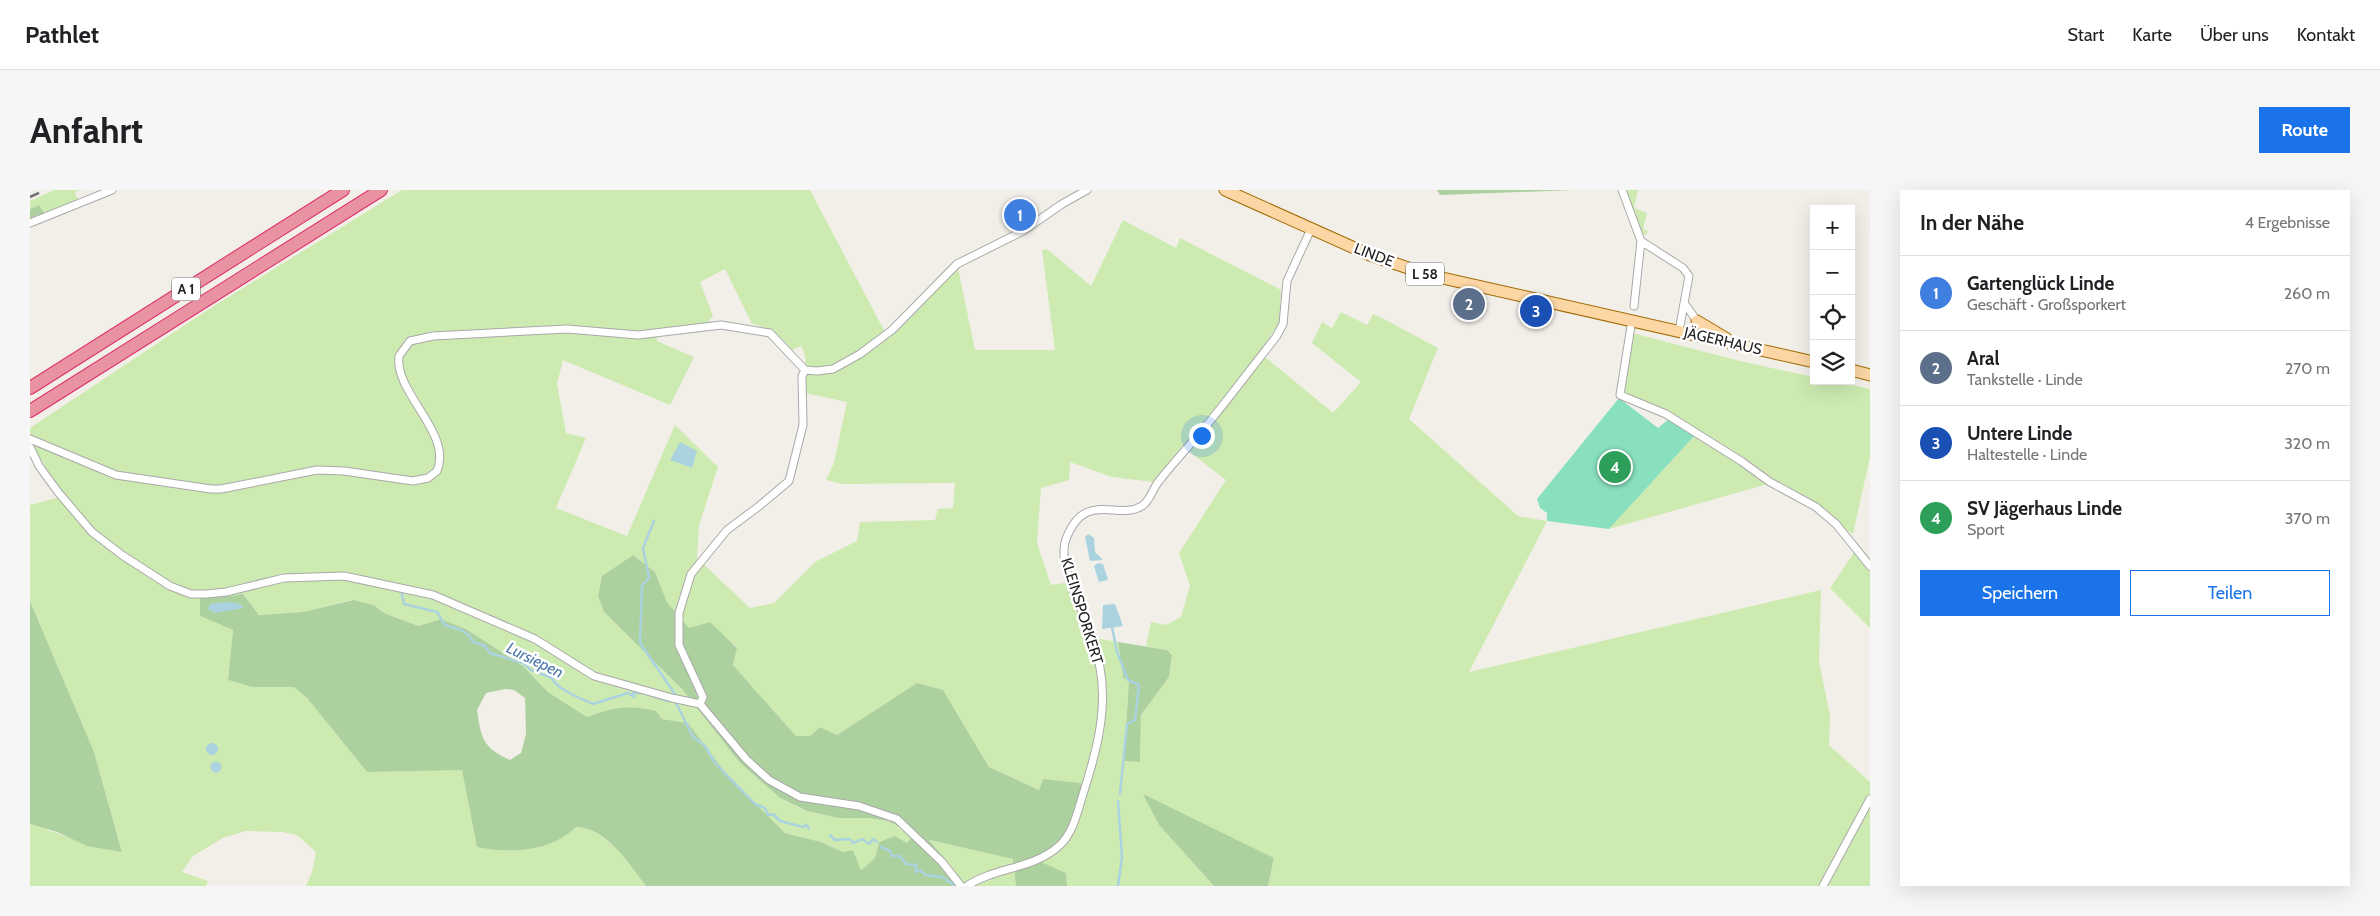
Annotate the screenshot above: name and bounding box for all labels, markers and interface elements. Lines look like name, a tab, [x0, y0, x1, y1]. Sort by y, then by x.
text: Pathlet	[25, 20, 99, 49]
text: Start	[2068, 24, 2104, 46]
text: Karte	[2132, 24, 2172, 46]
text: Über uns	[2200, 24, 2269, 46]
text: Kontakt	[2297, 24, 2355, 46]
button: Route	[2259, 107, 2350, 153]
text: Anfahrt	[30, 109, 143, 152]
pin: 1	[1004, 196, 1036, 234]
map controls	[1810, 205, 1855, 385]
button: +	[1810, 205, 1855, 250]
text: In der Nähe	[1920, 210, 2024, 235]
text: 4 Ergebnisse	[2245, 213, 2330, 232]
street label: LINDE	[1352, 239, 1396, 271]
button: −	[1810, 250, 1855, 295]
road number: L 58	[1406, 262, 1444, 286]
text: Gartenglück Linde	[1967, 272, 2114, 295]
road number: A 1	[172, 278, 200, 300]
text: 1	[1933, 284, 1939, 303]
text: 260 m	[2284, 284, 2330, 303]
pin: 2	[1453, 285, 1485, 323]
pin: 3	[1520, 292, 1552, 330]
button: locate	[1810, 295, 1855, 340]
text: Geschäft · Großsporkert	[1967, 295, 2126, 314]
street label: JÄGERHAUS	[1681, 323, 1764, 359]
button: layers	[1810, 340, 1855, 385]
text: Aral	[1967, 347, 2000, 370]
text: 2	[1932, 359, 1940, 378]
text: 270 m	[2285, 359, 2330, 378]
text: Tankstelle · Linde	[1967, 370, 2083, 389]
text: Untere Linde	[1967, 422, 2072, 445]
your location	[1189, 423, 1215, 449]
text: 3	[1932, 434, 1940, 453]
text: 320 m	[2284, 434, 2330, 453]
text: Haltestelle · Linde	[1967, 445, 2087, 464]
pin: 4	[1599, 448, 1631, 486]
text: SV Jägerhaus Linde	[1967, 497, 2122, 520]
text: 4	[1931, 509, 1941, 528]
text: 370 m	[2285, 509, 2330, 528]
text: Sport	[1967, 520, 2004, 539]
street label: KLEINSPORKERT	[1057, 556, 1107, 666]
button: Speichern	[1920, 570, 2120, 616]
button: Teilen	[2130, 570, 2330, 616]
water label: Lursiepen	[503, 638, 567, 682]

